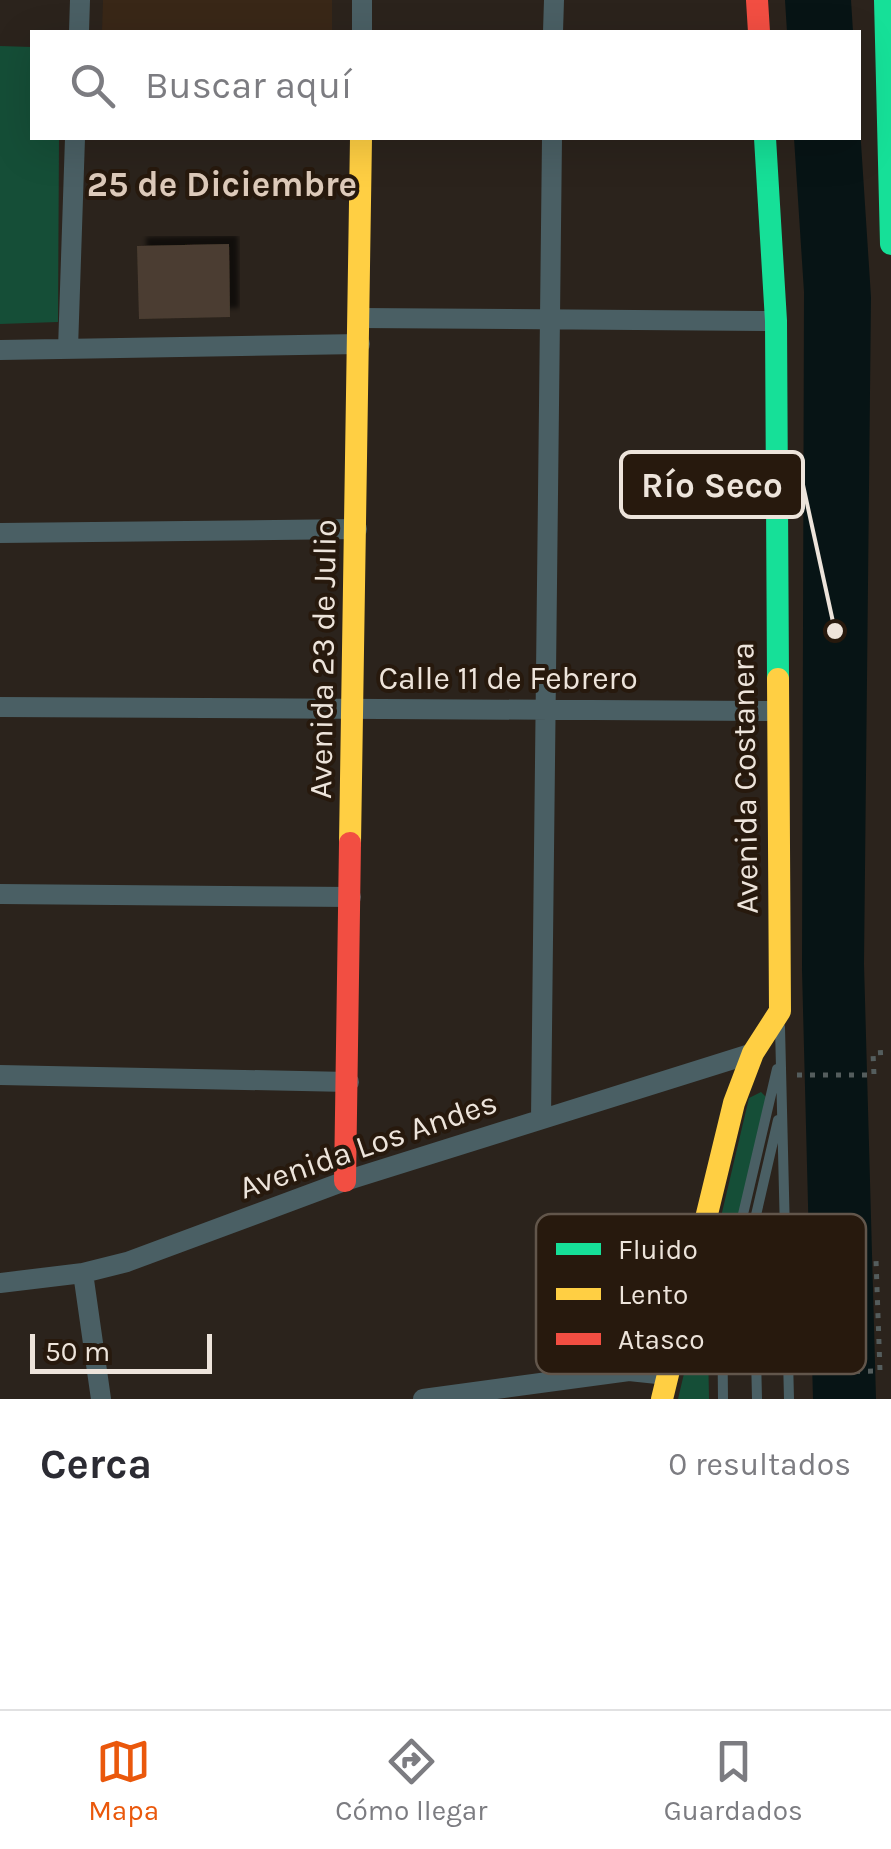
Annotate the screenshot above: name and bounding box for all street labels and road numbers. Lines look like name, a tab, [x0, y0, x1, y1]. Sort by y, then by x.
street label: Avenida 23 de Julio	[302, 519, 344, 799]
street label: Avenida Costanera	[724, 642, 766, 914]
street label: Calle 11 de Febrero	[378, 660, 638, 697]
street label: Avenida Los Andes	[234, 1084, 502, 1206]

